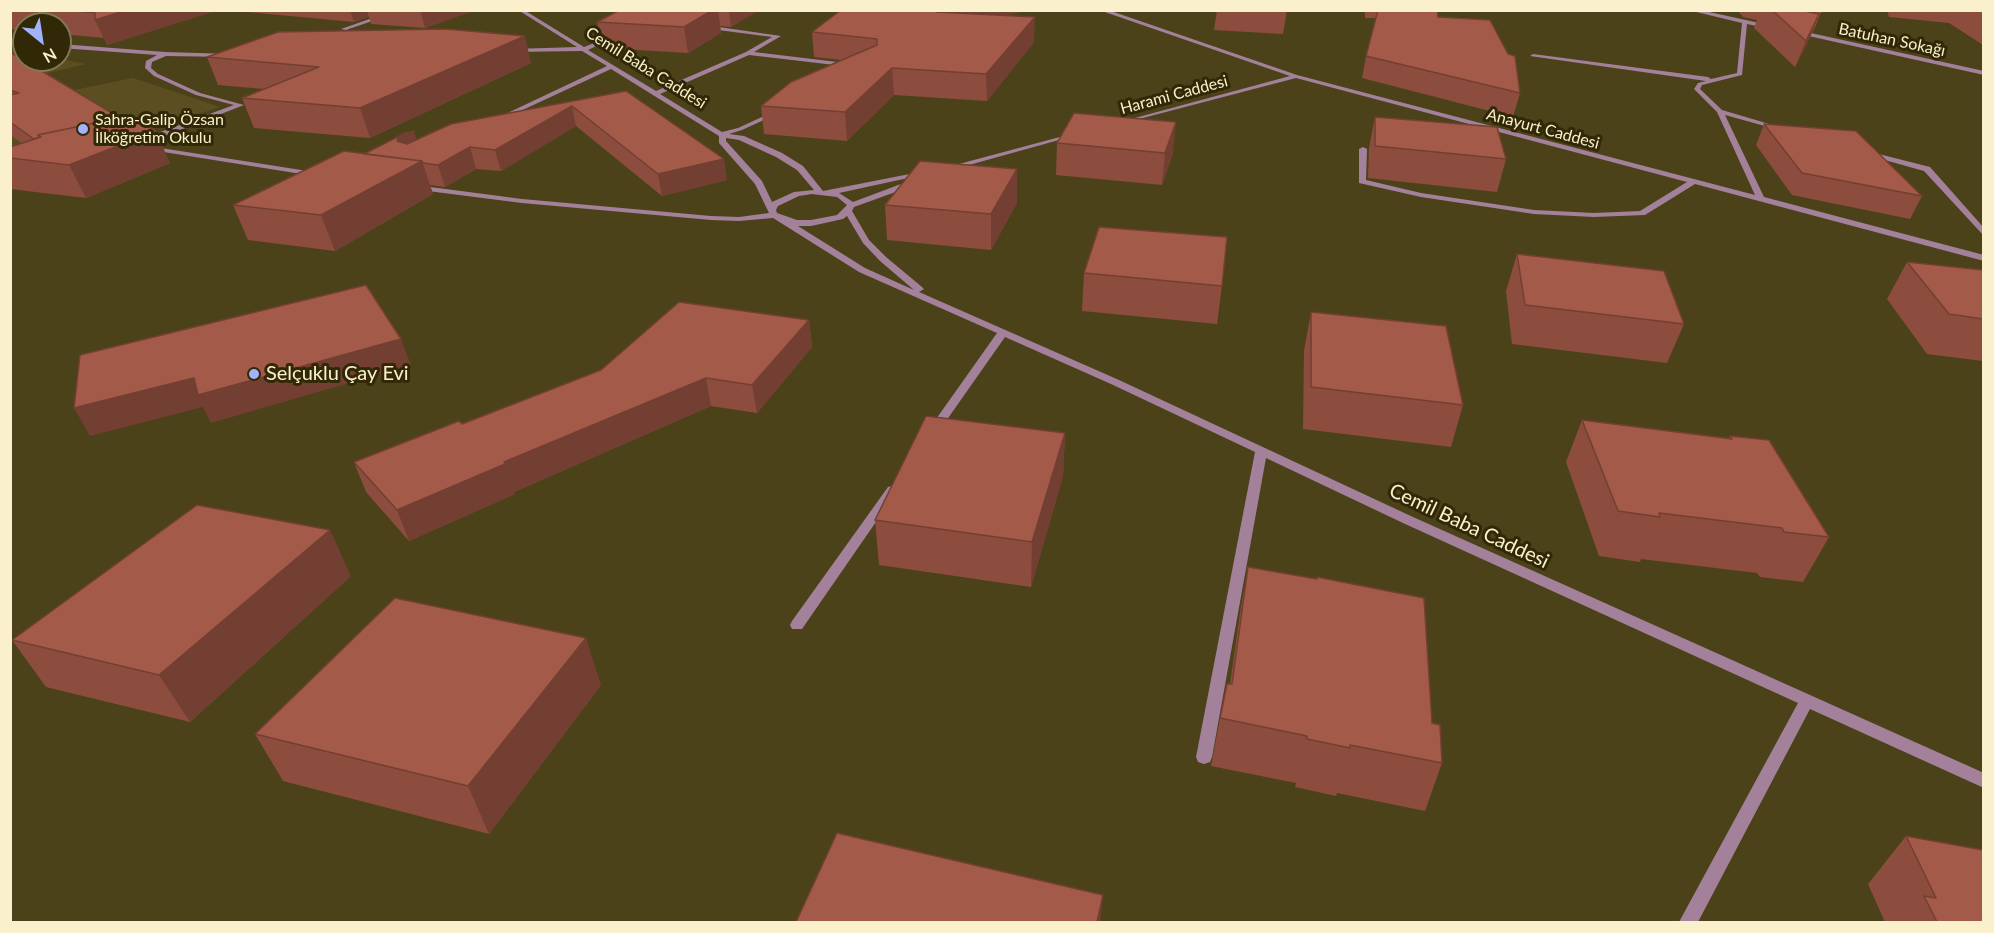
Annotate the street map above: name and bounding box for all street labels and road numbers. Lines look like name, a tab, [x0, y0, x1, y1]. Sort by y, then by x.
street label: Batuhan Sokağı	[1837, 19, 1947, 61]
street label: Cemil Baba Caddesi	[582, 23, 710, 113]
street label: Harami Caddesi	[1118, 71, 1230, 119]
street label: Anayurt Caddesi	[1484, 105, 1602, 153]
street label: Cemil Baba Caddesi	[1385, 478, 1553, 574]

